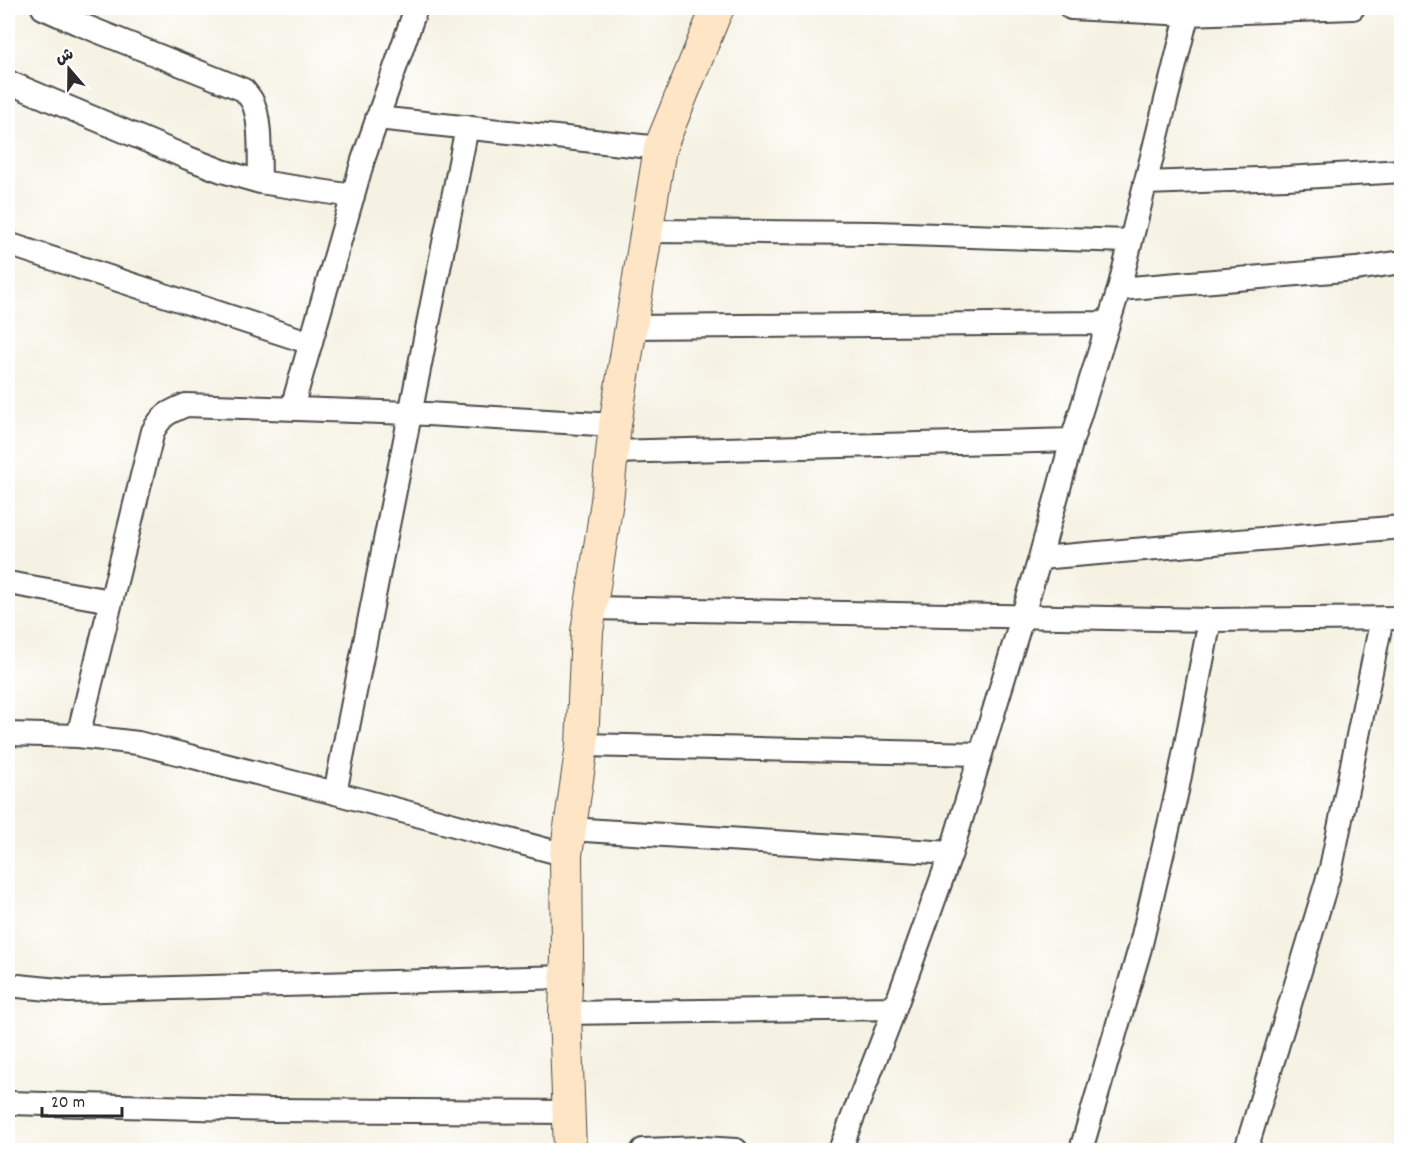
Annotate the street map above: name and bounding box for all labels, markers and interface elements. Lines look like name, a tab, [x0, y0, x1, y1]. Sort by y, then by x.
north arrow	[39, 39, 99, 99]
text: ش	[53, 43, 77, 71]
scale bar	[42, 1080, 122, 1118]
text: 20 m	[51, 1091, 85, 1116]

